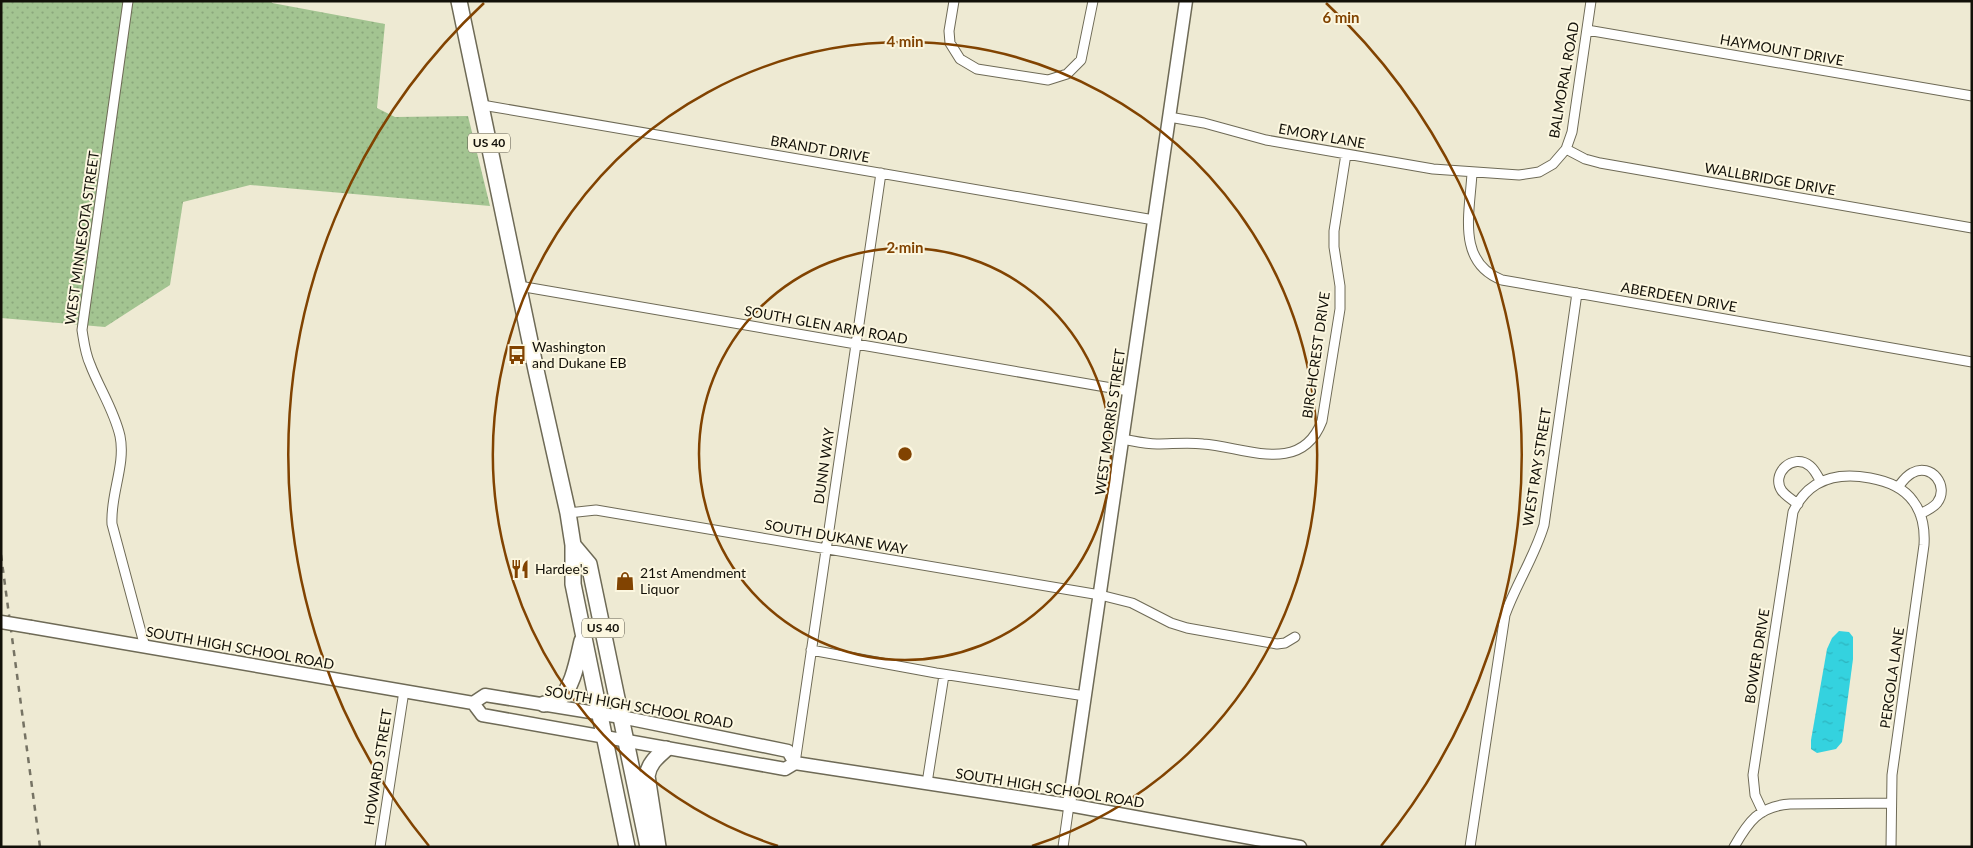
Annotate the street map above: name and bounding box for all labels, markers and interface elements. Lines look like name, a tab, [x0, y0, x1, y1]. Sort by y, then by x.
text: 6 min	[1322, 8, 1360, 26]
street label: BALMORAL ROAD	[1545, 20, 1582, 140]
street label: HAYMOUNT DRIVE	[1719, 30, 1845, 69]
text: 4 min	[886, 32, 924, 50]
street label: EMORY LANE	[1277, 120, 1367, 152]
street label: BRANDT DRIVE	[769, 131, 871, 166]
road number: US 40	[468, 134, 510, 152]
street label: WEST MINNESOTA STREET	[61, 149, 102, 326]
street label: WALLBRIDGE DRIVE	[1703, 159, 1837, 198]
text: 2 min	[886, 238, 924, 256]
street label: ABERDEEN DRIVE	[1620, 278, 1738, 315]
street label: BIRCHCREST DRIVE	[1298, 290, 1333, 419]
street label: SOUTH GLEN ARM ROAD	[743, 302, 909, 347]
place label: Washington and Dukane EB	[532, 338, 627, 371]
bus stop icon: Washington and Dukane EB	[506, 344, 528, 366]
street label: WEST MORRIS STREET	[1091, 347, 1128, 496]
street label: WEST RAY STREET	[1519, 406, 1554, 527]
street label: DUNN WAY	[810, 426, 837, 505]
centre of rings	[896, 445, 914, 463]
street label: SOUTH DUKANE WAY	[763, 516, 909, 557]
restaurant icon: Hardee's	[509, 558, 531, 580]
place label: Hardee's	[535, 560, 588, 577]
place label: 21st Amendment Liquor	[640, 564, 746, 597]
shop icon: 21st Amendment Liquor	[614, 570, 636, 592]
street label: BOWER DRIVE	[1741, 607, 1772, 705]
road number: US 40	[582, 618, 624, 638]
street label: SOUTH HIGH SCHOOL ROAD	[145, 623, 336, 672]
street label: PERGOLA LANE	[1876, 626, 1907, 730]
street label: SOUTH HIGH SCHOOL ROAD	[544, 682, 735, 731]
street label: HOWARD STREET	[360, 707, 395, 826]
street label: SOUTH HIGH SCHOOL ROAD	[954, 764, 1146, 811]

